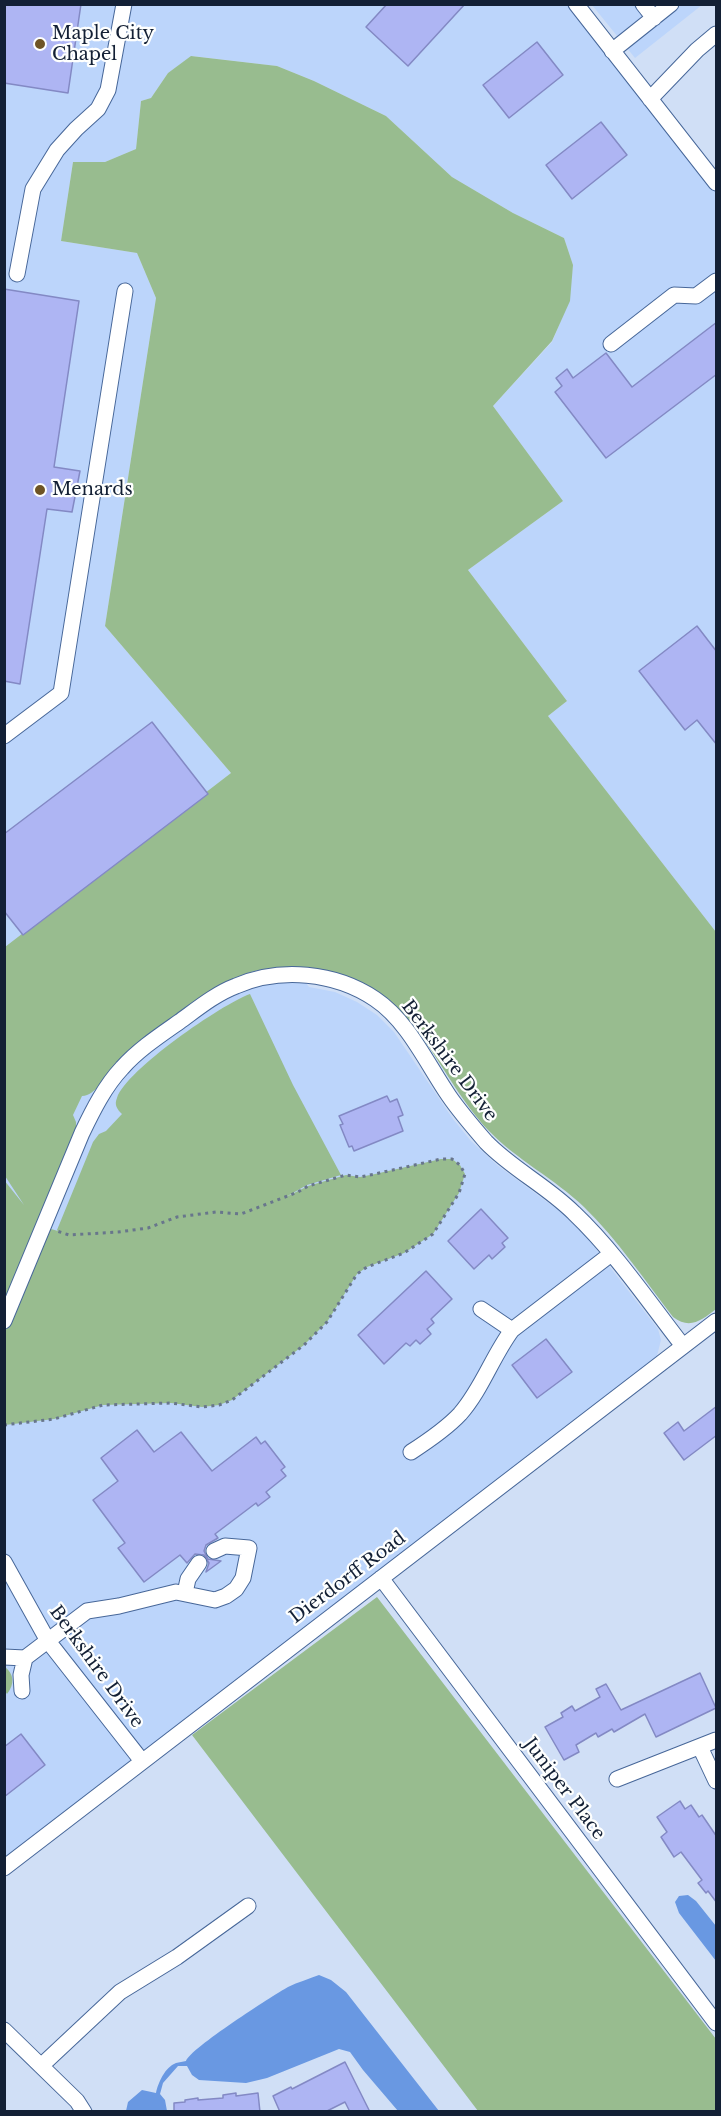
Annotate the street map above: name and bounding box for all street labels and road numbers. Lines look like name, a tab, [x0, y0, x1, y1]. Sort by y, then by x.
street label: Berkshire Drive	[397, 996, 501, 1126]
street label: Dierdorff Road	[286, 1527, 410, 1629]
street label: Berkshire Drive	[44, 1602, 148, 1732]
street label: Juniper Place	[519, 1734, 609, 1844]

